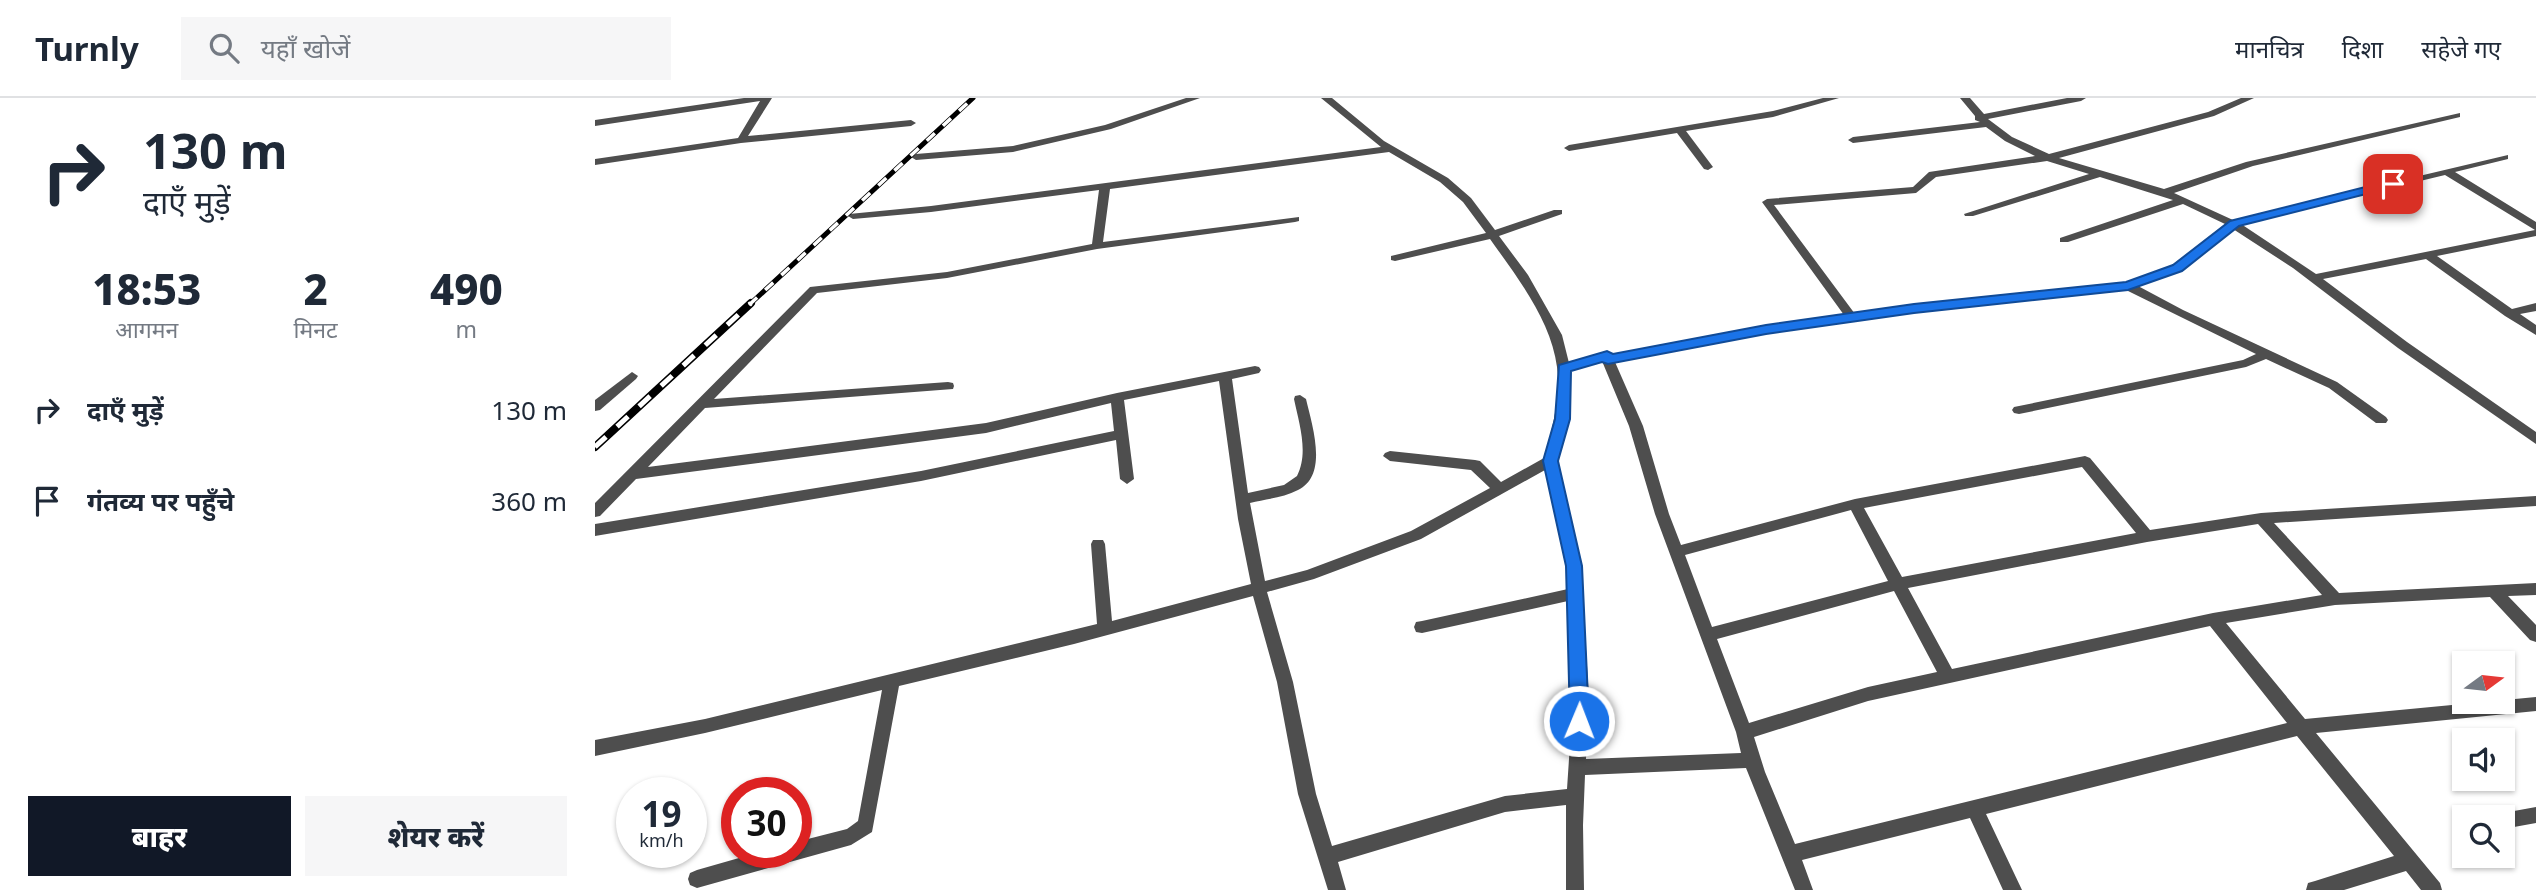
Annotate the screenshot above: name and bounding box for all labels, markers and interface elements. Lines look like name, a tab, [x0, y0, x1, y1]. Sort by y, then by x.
search box	[181, 17, 671, 80]
text: Turnly	[35, 26, 139, 71]
icon: search	[205, 29, 243, 67]
text: यहाँ खोजें	[261, 30, 350, 66]
text: मानचित्र	[2235, 32, 2304, 65]
text: दिशा	[2342, 32, 2383, 65]
text: सहेजे गए	[2421, 32, 2501, 65]
text: 130 m	[143, 117, 288, 183]
icon: right	[28, 126, 119, 217]
pin	[2363, 154, 2423, 214]
icon: arrive	[2374, 165, 2412, 203]
text: दाएँ मुड़ें	[143, 180, 231, 223]
text: 18:53	[92, 260, 201, 317]
text: 2	[303, 260, 328, 317]
text: 490	[430, 260, 503, 317]
text: आगमन	[115, 313, 178, 345]
text: मिनट	[294, 313, 338, 345]
text: m	[456, 313, 477, 345]
icon: right	[28, 391, 66, 429]
text: दाएँ मुड़ें	[87, 392, 164, 428]
text: 130 m	[491, 392, 567, 428]
icon: arrive	[28, 482, 66, 520]
text: गंतव्य पर पहुँचे	[87, 483, 234, 519]
text: 360 m	[491, 483, 567, 519]
north arrow	[2452, 651, 2515, 714]
map controls	[2452, 651, 2515, 868]
position arrow	[1542, 684, 1616, 758]
button: sound	[2452, 728, 2515, 791]
speed limit sign: 30	[721, 777, 812, 868]
text: 19	[641, 790, 682, 837]
button: बाहर	[28, 796, 291, 876]
button: शेयर करें	[305, 796, 567, 876]
button: search	[2452, 805, 2515, 868]
text: km/h	[639, 828, 684, 852]

